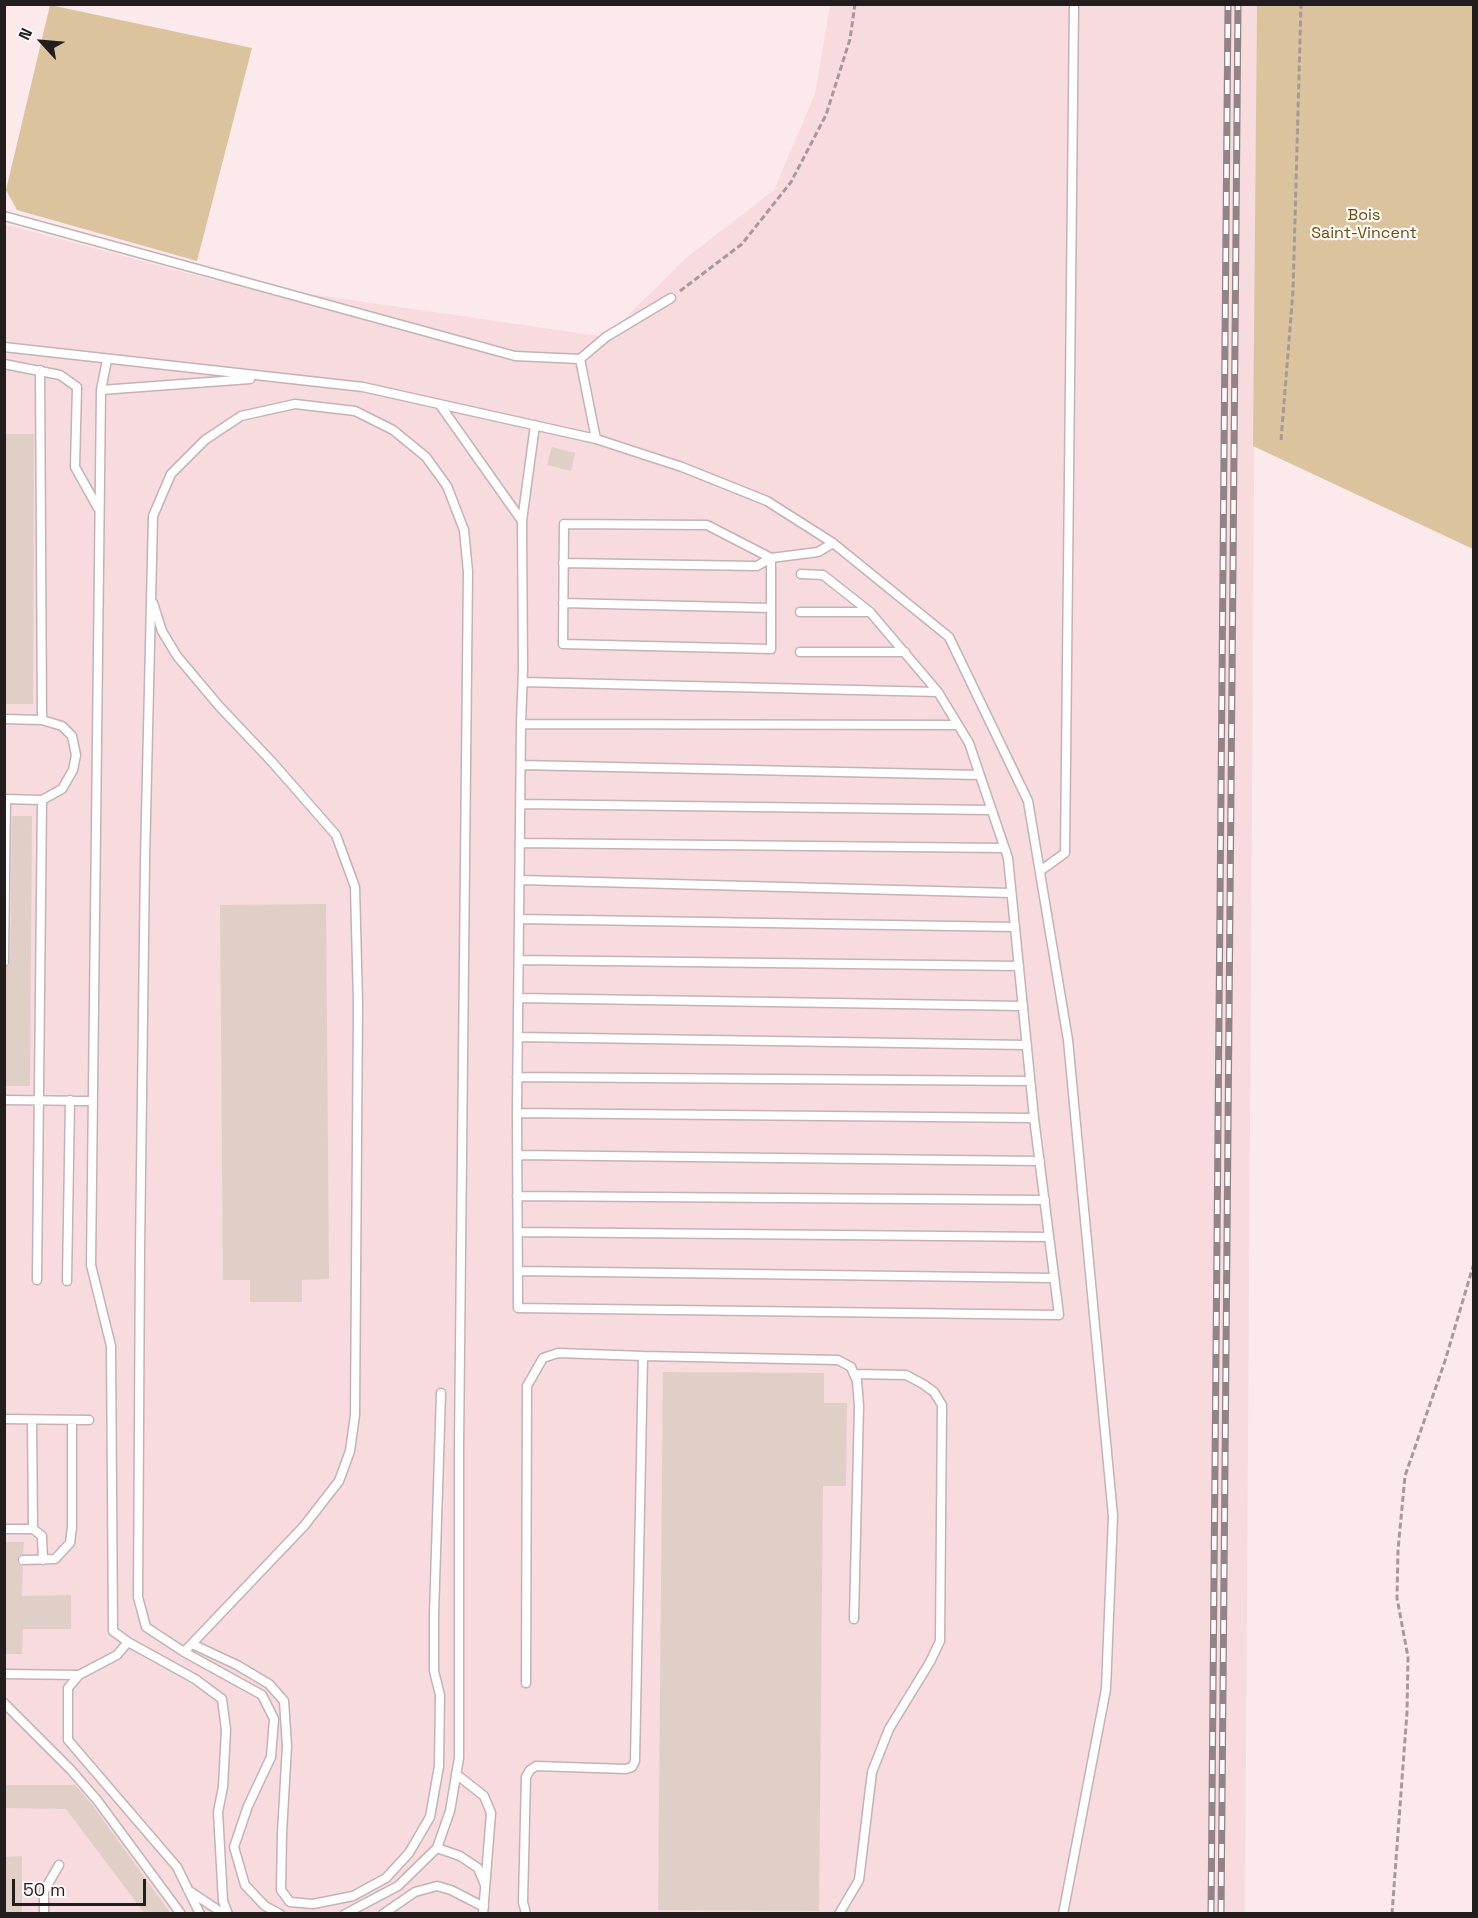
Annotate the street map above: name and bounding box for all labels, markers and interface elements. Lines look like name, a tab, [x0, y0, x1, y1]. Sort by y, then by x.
north arrow	[12, 12, 72, 72]
text: N	[14, 24, 37, 43]
park label: Bois Saint-Vincent	[1311, 206, 1417, 244]
scale bar	[15, 1867, 148, 1905]
text: 50 m	[23, 1878, 65, 1901]

